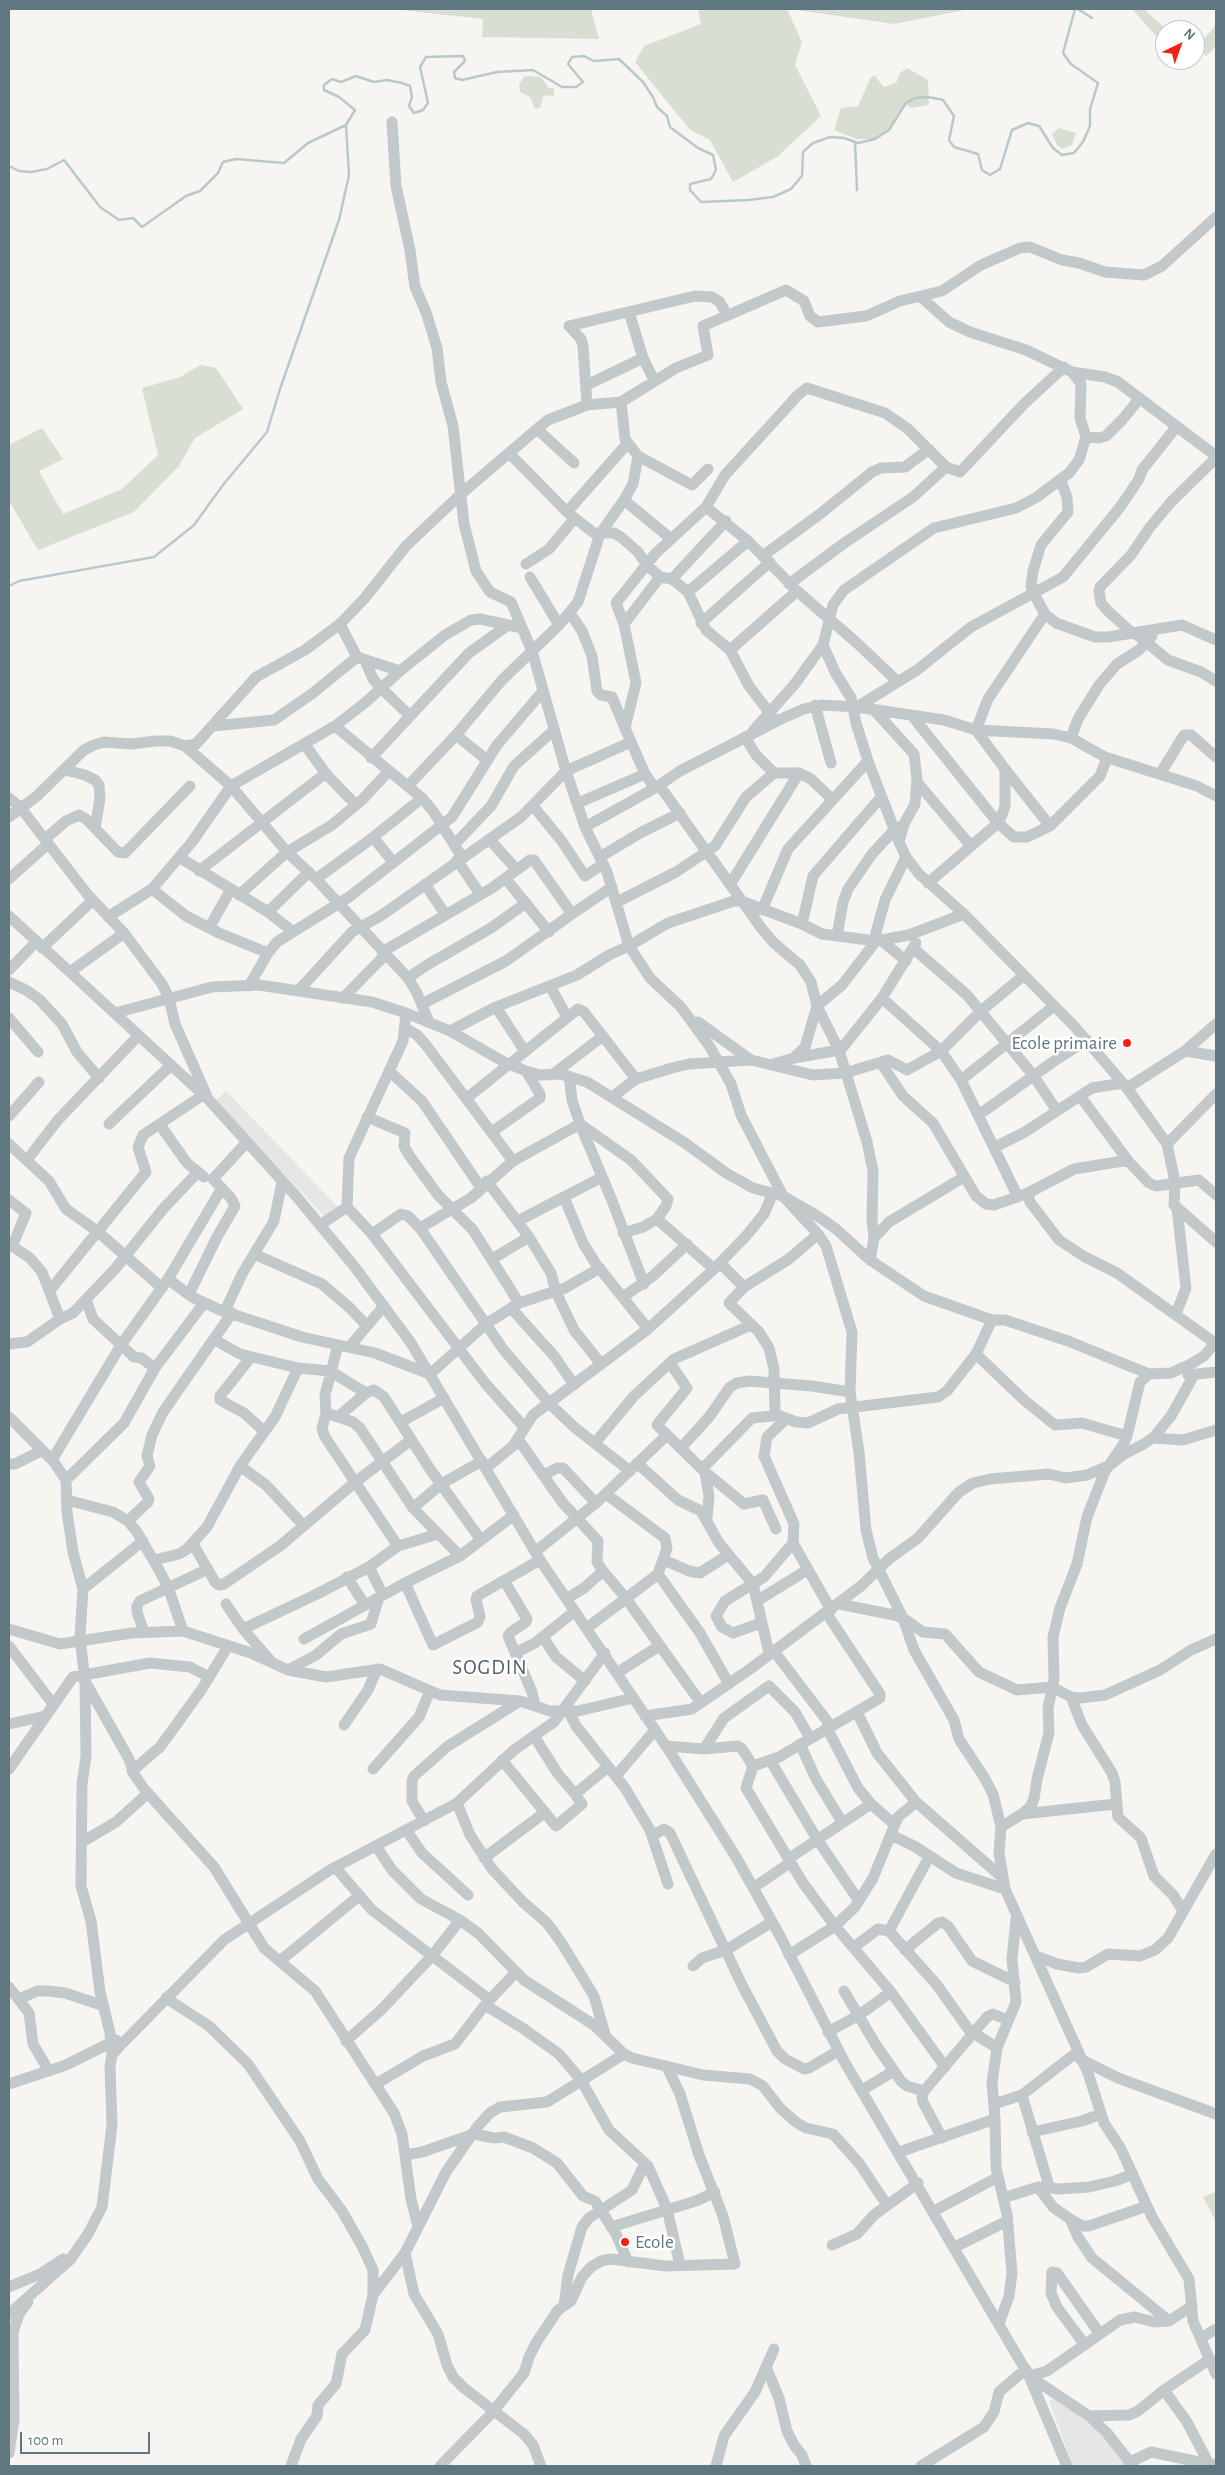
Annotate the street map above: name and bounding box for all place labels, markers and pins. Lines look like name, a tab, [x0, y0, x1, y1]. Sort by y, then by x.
place label: Ecole primaire	[1011, 1032, 1117, 1054]
marker: Ecole primaire	[1121, 1037, 1133, 1049]
place label: Ecole	[635, 2231, 674, 2253]
marker: Ecole	[619, 2236, 631, 2248]

